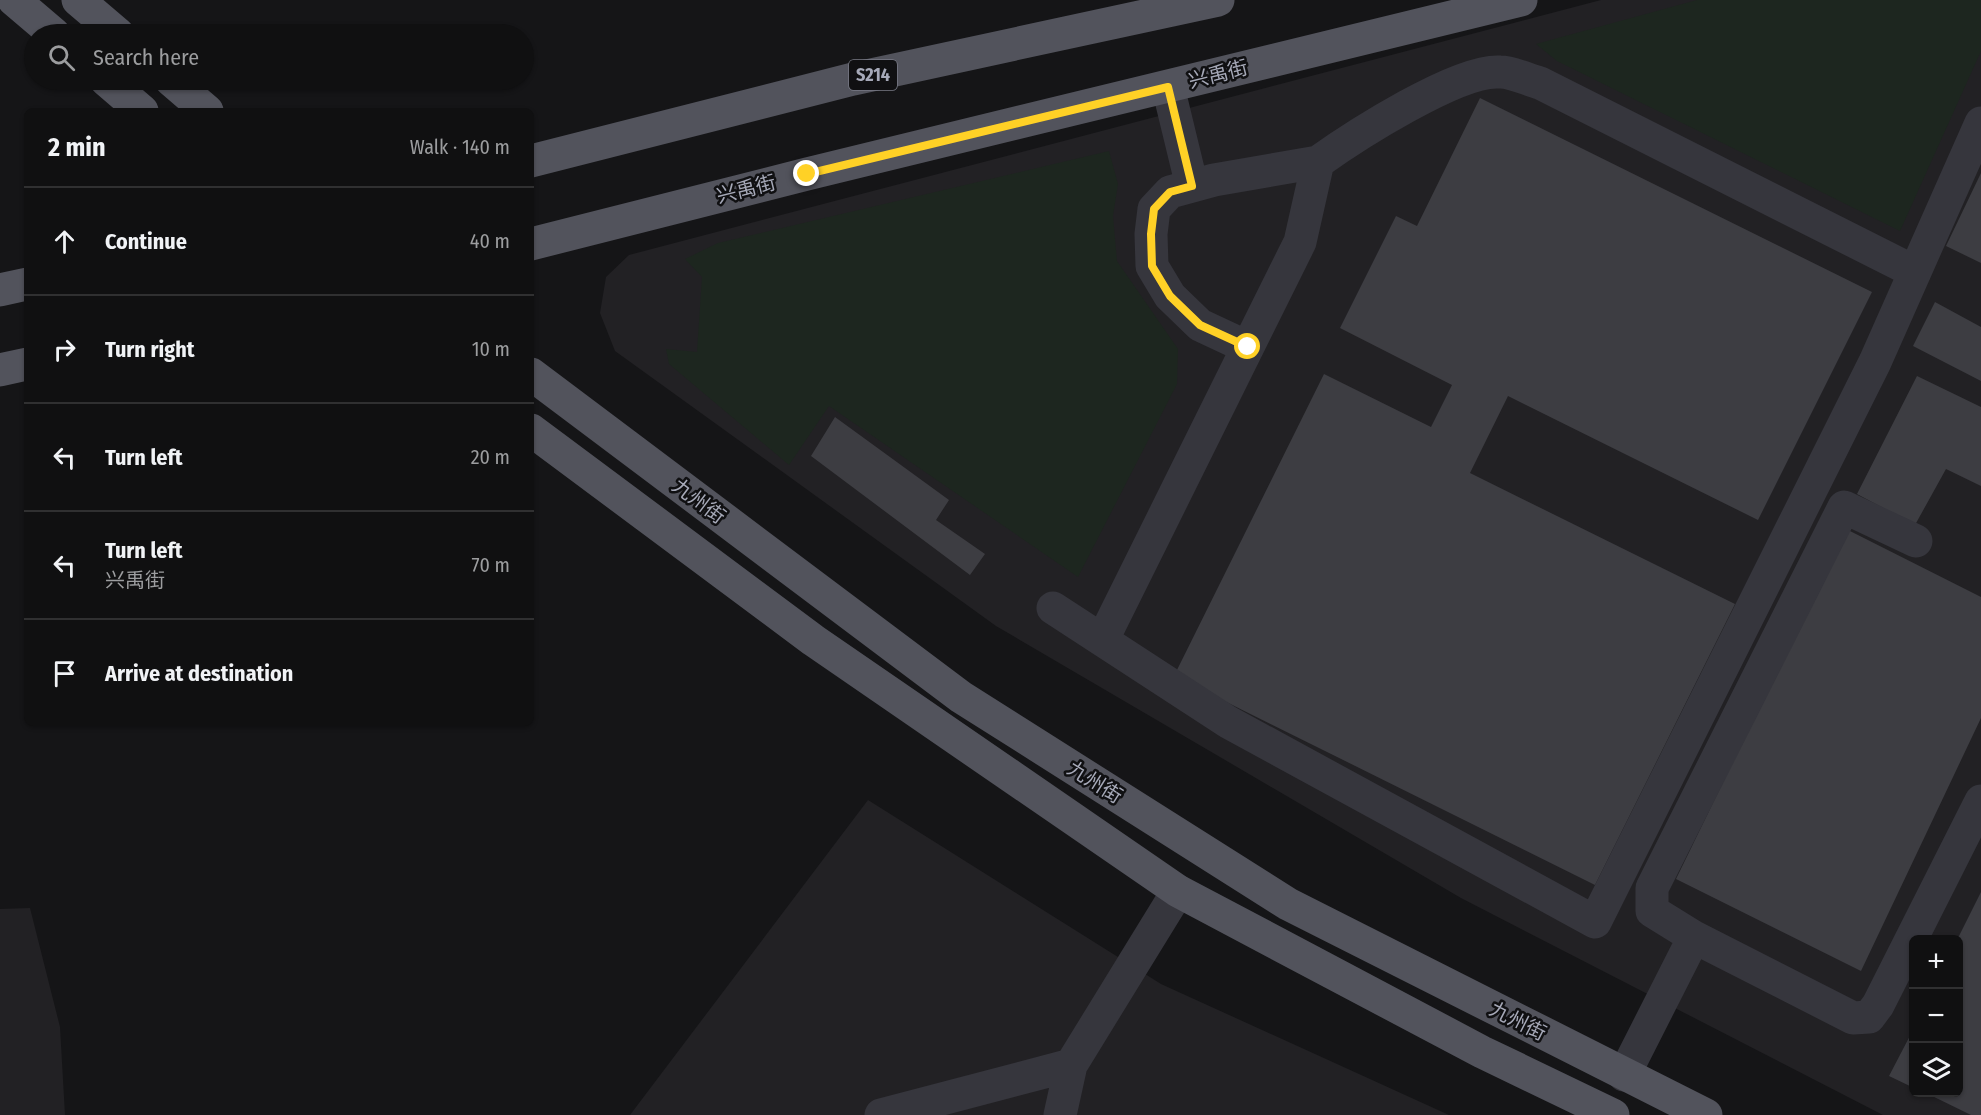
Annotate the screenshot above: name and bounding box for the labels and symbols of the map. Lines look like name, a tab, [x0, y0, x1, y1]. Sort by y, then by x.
street label: 兴禹街	[1186, 55, 1250, 93]
road number: S214	[849, 60, 897, 90]
route end	[793, 160, 819, 186]
street label: 兴禹街	[714, 170, 778, 208]
route start	[1234, 333, 1260, 359]
street label: 九州街	[668, 473, 730, 529]
street label: 九州街	[1063, 756, 1127, 808]
street label: 九州街	[1486, 997, 1550, 1045]

